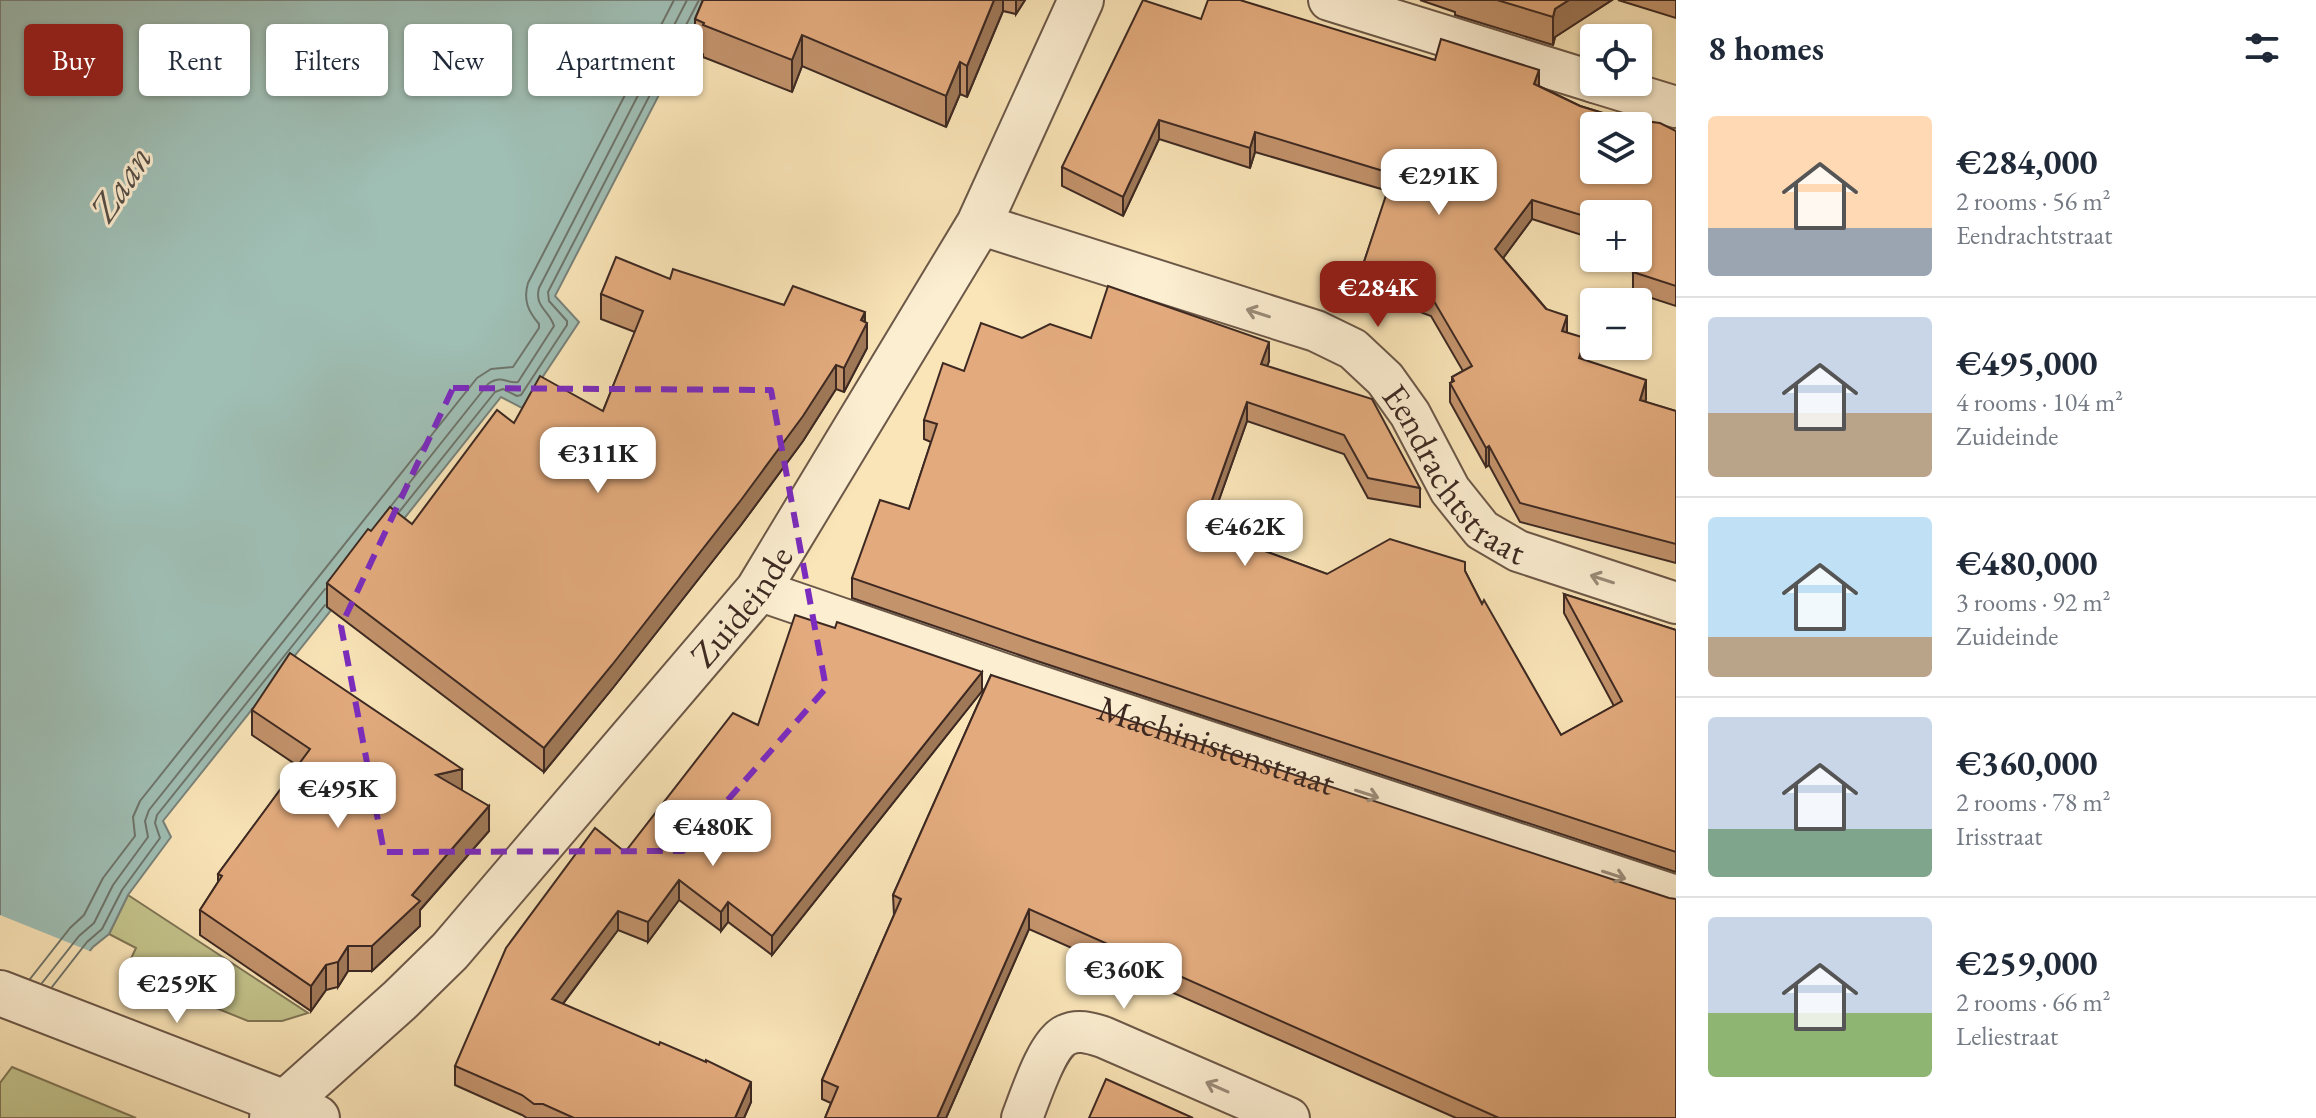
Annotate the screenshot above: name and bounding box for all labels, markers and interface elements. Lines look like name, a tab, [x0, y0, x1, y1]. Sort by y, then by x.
chip: Buy	[24, 24, 123, 96]
chip: Rent	[139, 24, 250, 96]
chip: Filters	[266, 24, 388, 96]
chip: New	[404, 24, 512, 96]
chip: Apartment	[528, 24, 703, 96]
map controls	[1580, 24, 1652, 360]
button: locate	[1580, 24, 1652, 96]
text: 8 homes	[1708, 26, 1824, 70]
icon: filters	[2240, 26, 2284, 70]
button: layers	[1580, 112, 1652, 184]
water label: Zaan	[77, 136, 163, 231]
text: €284,000	[1956, 140, 2097, 184]
icon: home	[1772, 148, 1868, 244]
pin: €291K	[1383, 149, 1495, 217]
text: €291K	[1399, 158, 1479, 192]
text: 2 rooms · 56 m²	[1956, 184, 2111, 218]
button: +	[1580, 200, 1652, 272]
text: Eendrachtstraat	[1956, 218, 2112, 252]
pin: €284K	[1322, 261, 1434, 329]
text: €284K	[1338, 270, 1418, 304]
button: −	[1580, 288, 1652, 360]
one-way arrow	[1246, 304, 1271, 319]
text: €495,000	[1956, 341, 2097, 385]
icon: home	[1772, 349, 1868, 445]
street label: Eendrachtstraat	[1372, 374, 1532, 575]
text: 4 rooms · 104 m²	[1956, 385, 2123, 419]
text: Zuideinde	[1956, 419, 2058, 453]
pin: €311K	[542, 427, 654, 495]
text: €311K	[558, 436, 638, 470]
pin: €462K	[1189, 500, 1301, 568]
text: €462K	[1205, 509, 1285, 543]
street label: Zuideinde	[679, 537, 803, 677]
text: €480,000	[1956, 541, 2097, 585]
icon: home	[1772, 549, 1868, 645]
one-way arrow	[1590, 571, 1615, 585]
text: 3 rooms · 92 m²	[1956, 585, 2111, 619]
text: Zuideinde	[1956, 619, 2058, 653]
street label: Machinistenstraat	[1092, 684, 1342, 806]
text: €360,000	[1956, 741, 2097, 785]
icon: home	[1772, 749, 1868, 845]
pin: €495K	[282, 762, 394, 830]
text: €495K	[298, 771, 378, 805]
text: 2 rooms · 78 m²	[1956, 785, 2111, 819]
one-way arrow	[1354, 788, 1379, 802]
pin: €480K	[657, 800, 769, 868]
text: €480K	[673, 809, 753, 843]
text: Irisstraat	[1956, 819, 2042, 853]
one-way arrow	[1601, 869, 1626, 884]
text: €259,000	[1956, 941, 2097, 985]
pin: €360K	[1068, 943, 1180, 1011]
icon: home	[1772, 949, 1868, 1045]
text: €360K	[1084, 952, 1164, 986]
pin: €259K	[121, 957, 233, 1025]
text: €259K	[137, 966, 217, 1000]
text: 2 rooms · 66 m²	[1956, 985, 2111, 1019]
text: Leliestraat	[1956, 1019, 2058, 1053]
one-way arrow	[1205, 1078, 1230, 1093]

